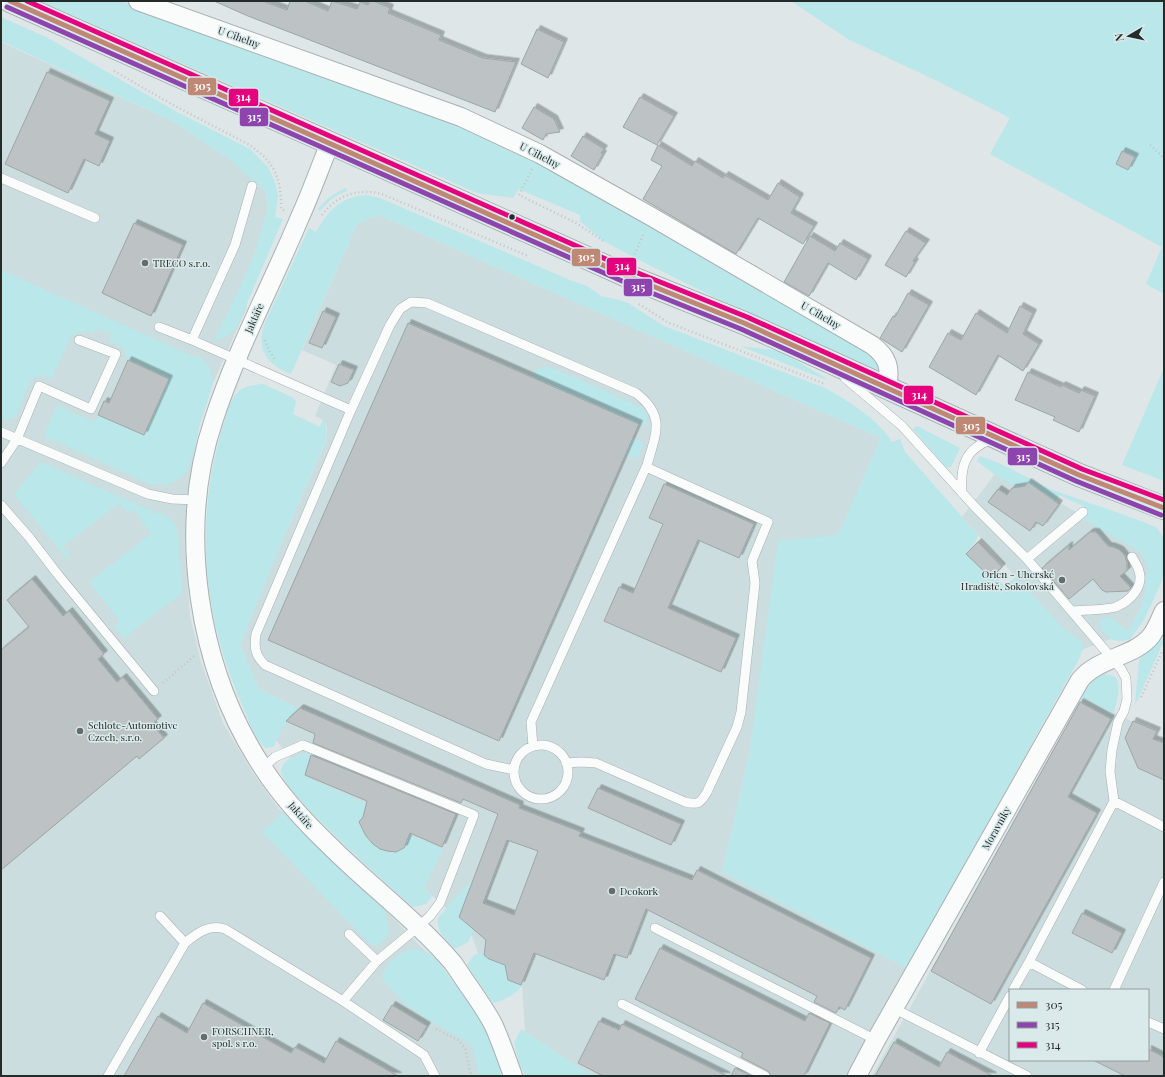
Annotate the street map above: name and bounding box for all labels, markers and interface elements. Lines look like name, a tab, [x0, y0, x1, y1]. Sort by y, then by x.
north arrow	[1109, 16, 1149, 56]
street label: U Cihelny	[216, 23, 262, 51]
text: N	[1111, 32, 1127, 43]
line badge: 305	[187, 77, 217, 96]
text: 305	[193, 78, 211, 93]
line badge: 314	[228, 88, 259, 107]
text: 314	[235, 89, 251, 104]
line badge: 315	[239, 107, 269, 127]
text: 315	[247, 109, 261, 124]
street label: U Cihelny	[517, 139, 563, 171]
unlabelled marker	[507, 212, 517, 222]
line badge: 305	[571, 248, 601, 267]
text: 305	[577, 249, 595, 264]
place label: TRECO s.r.o.	[153, 256, 210, 270]
line badge: 314	[606, 257, 637, 276]
marker: TRECO s.r.o.	[140, 258, 150, 268]
text: 314	[614, 258, 630, 273]
line badge: 315	[623, 278, 653, 297]
text: 315	[631, 279, 645, 294]
street label: U Cihelny	[799, 298, 843, 332]
street label: Jaktáře	[241, 301, 267, 336]
line badge: 314	[903, 385, 934, 405]
text: 314	[911, 387, 927, 402]
line badge: 305	[955, 416, 986, 435]
text: 305	[962, 418, 980, 433]
line badge: 315	[1007, 447, 1038, 466]
text: 315	[1016, 449, 1030, 464]
place label: Orlen - Uherské Hradiště, Sokolovská	[961, 567, 1054, 593]
marker: Orlen - Uherské Hradiště, Sokolovská	[1057, 575, 1067, 585]
place label: Schlote-Automotive Czech, s.r.o.	[88, 718, 178, 744]
marker: Schlote-Automotive Czech, s.r.o.	[75, 726, 85, 736]
street label: Jaktáře	[285, 798, 317, 831]
street label: Moravníky	[978, 804, 1014, 852]
place label: Deokork	[620, 884, 659, 898]
marker: Deokork	[607, 886, 617, 896]
legend	[1009, 989, 1149, 1061]
text: 305	[1045, 996, 1063, 1012]
text: 315	[1045, 1016, 1060, 1032]
place label: FORSCHNER, spol. s r.o.	[212, 1024, 274, 1050]
marker: FORSCHNER, spol. s r.o.	[199, 1032, 209, 1042]
text: 314	[1045, 1036, 1061, 1052]

